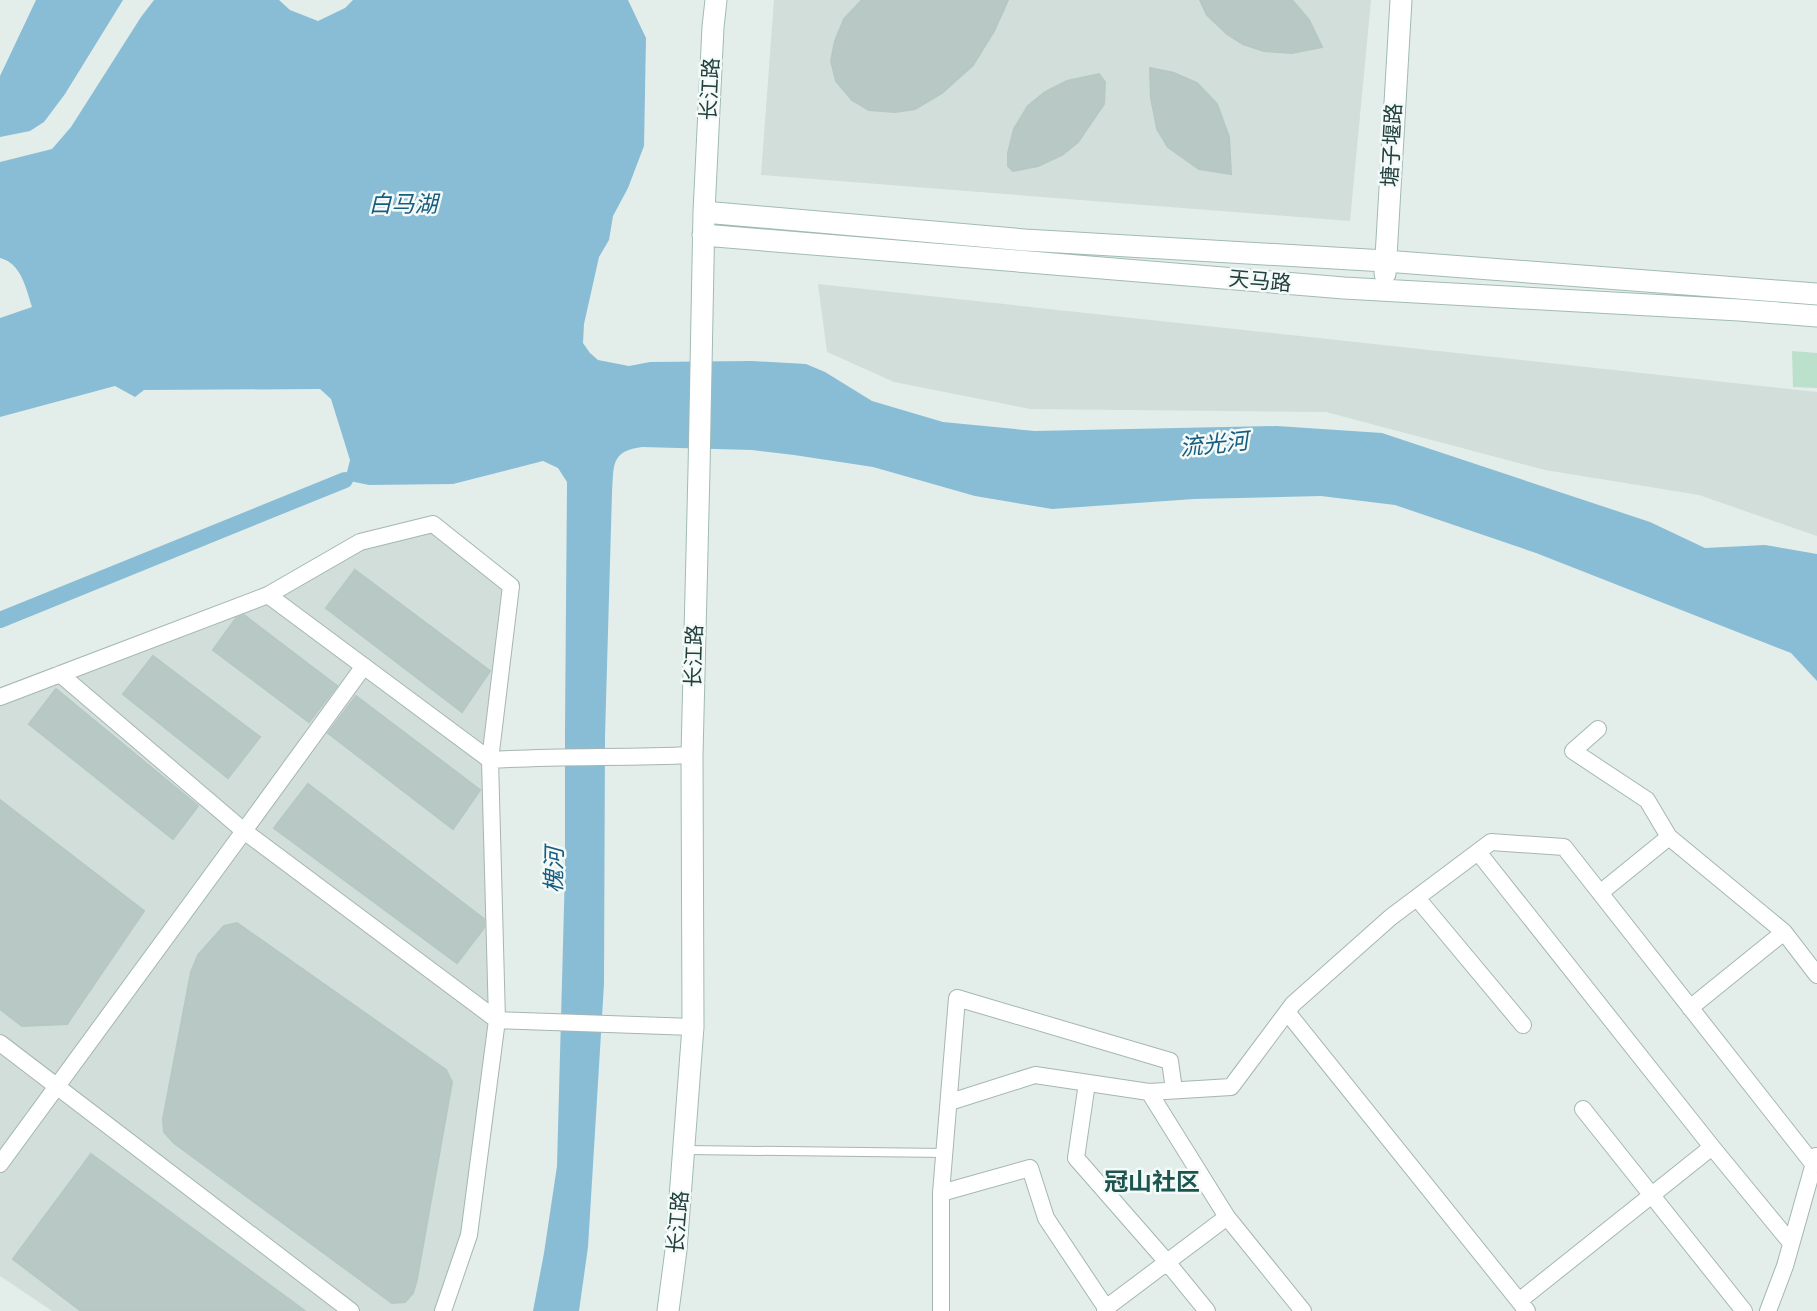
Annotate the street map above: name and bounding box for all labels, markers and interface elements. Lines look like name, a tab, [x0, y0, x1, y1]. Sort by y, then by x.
street label: 长江路	[696, 57, 724, 121]
street label: 塘子堰路	[1378, 102, 1406, 188]
water label: 白马湖	[369, 191, 441, 218]
street label: 天马路	[1228, 266, 1292, 296]
water label: 流光河	[1178, 427, 1254, 462]
street label: 长江路	[681, 624, 707, 688]
water label: 槐河	[541, 843, 568, 893]
district label: 冠山社区	[1104, 1168, 1200, 1196]
street label: 长江路	[663, 1190, 693, 1254]

